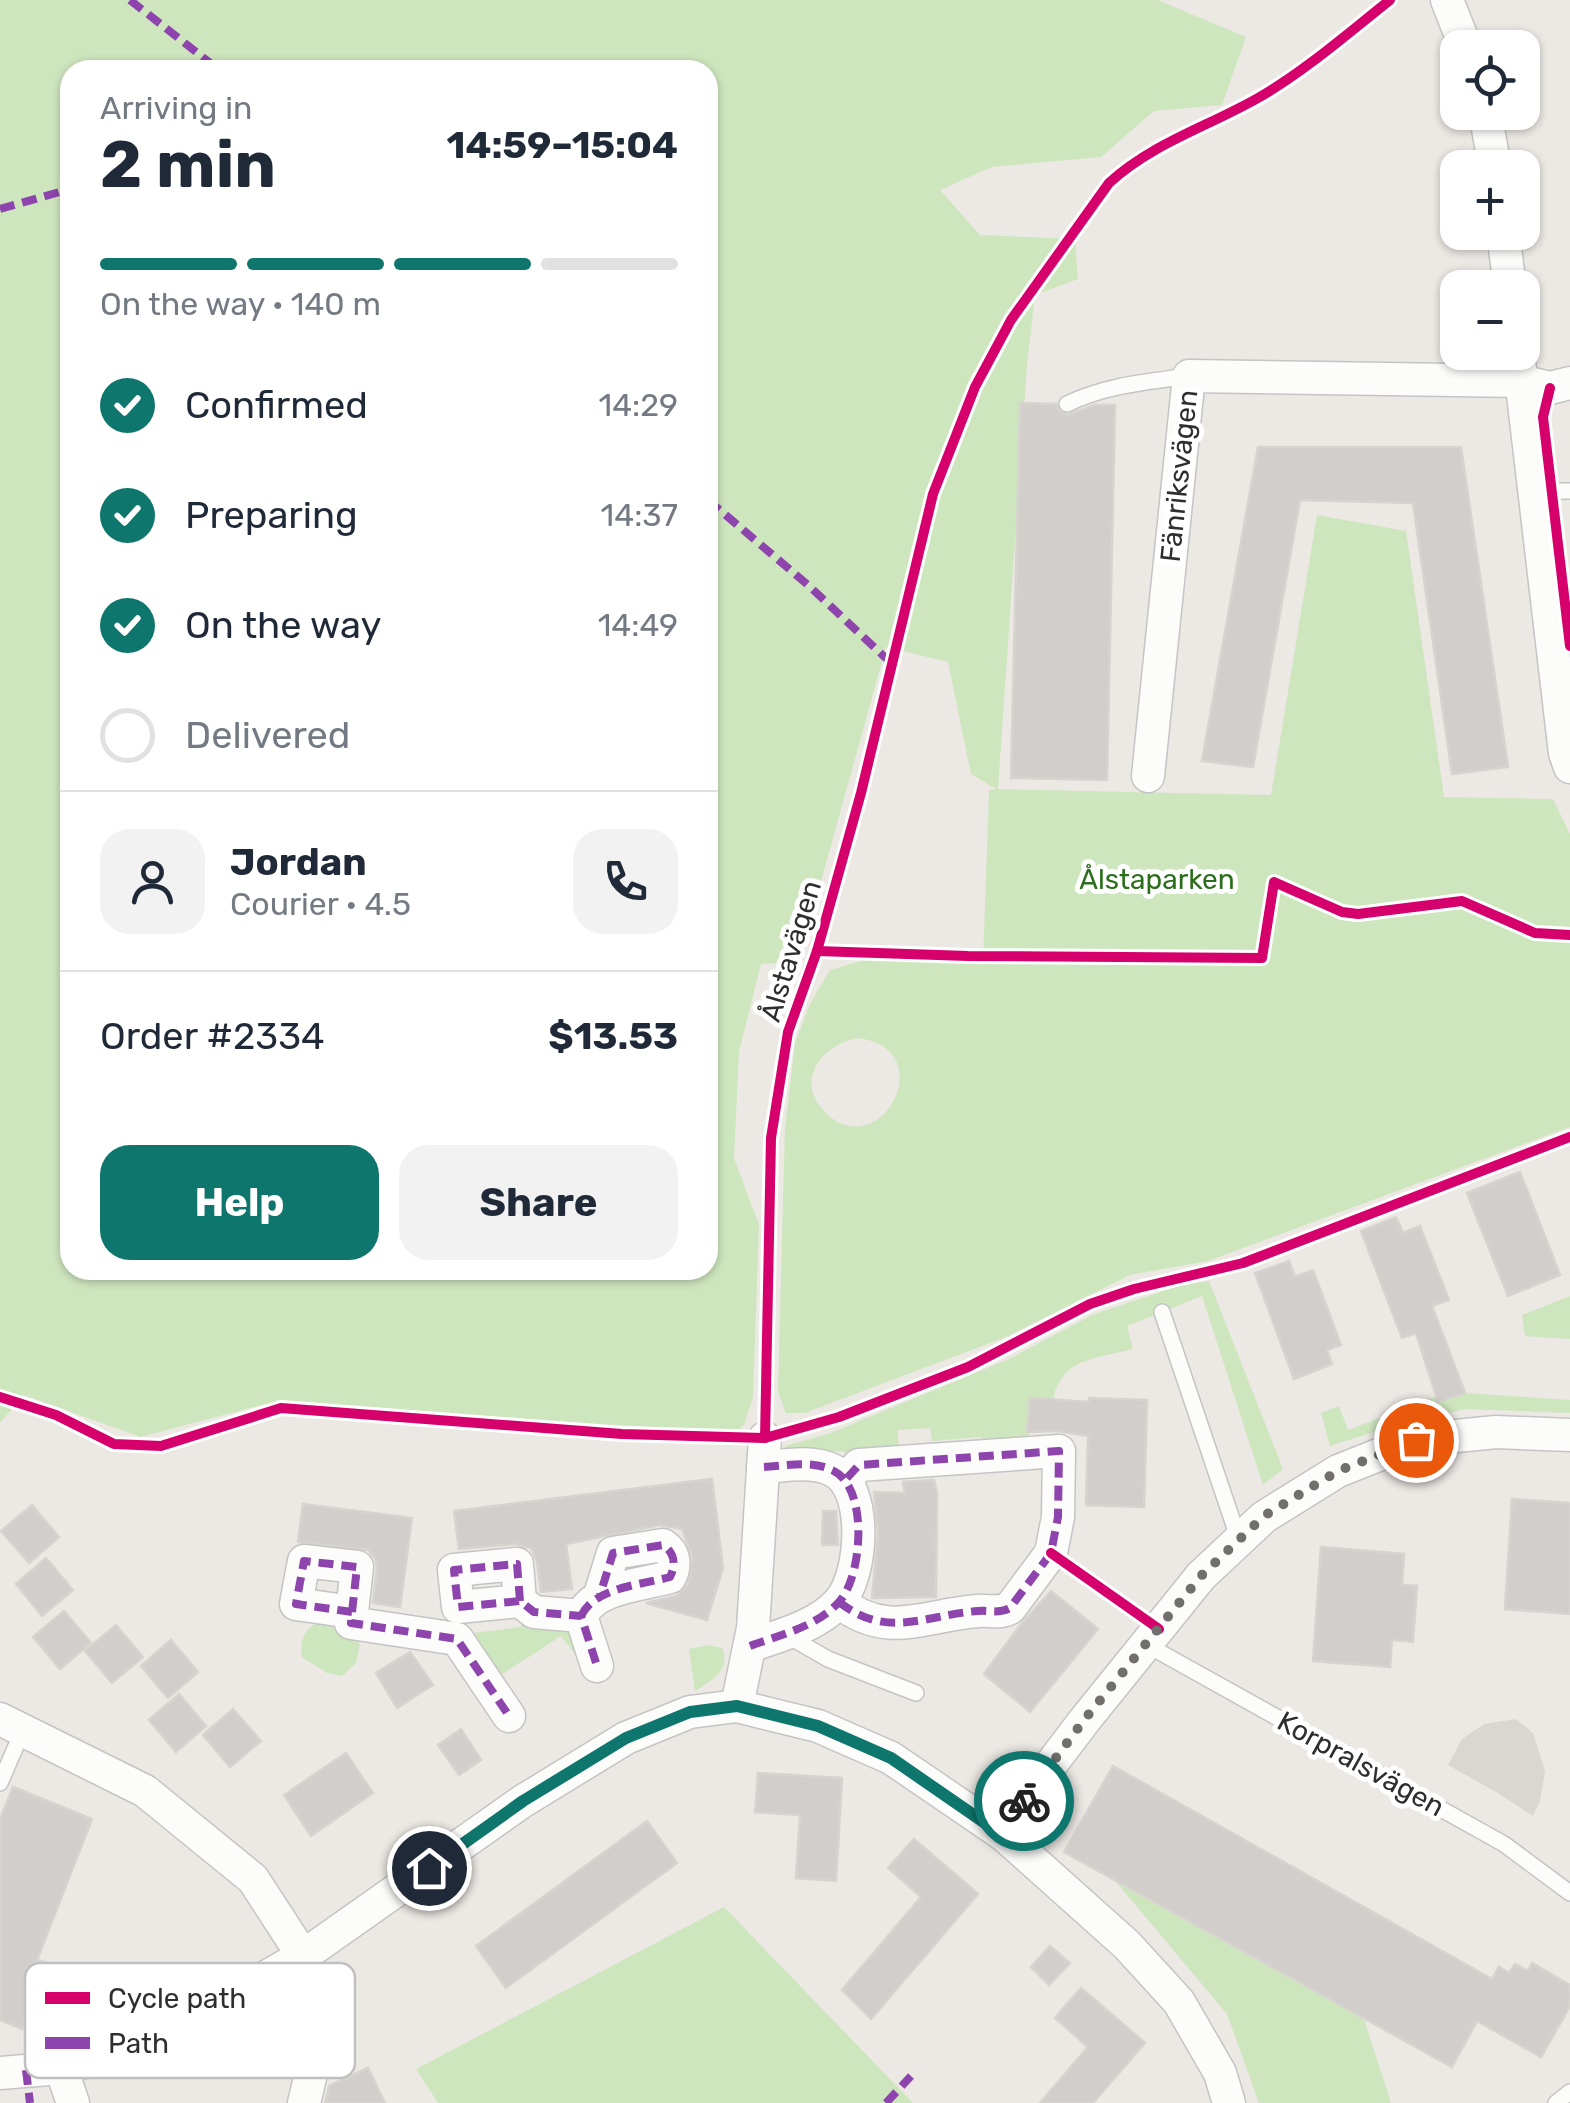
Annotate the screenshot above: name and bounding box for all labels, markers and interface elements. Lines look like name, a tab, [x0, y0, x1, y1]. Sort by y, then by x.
map controls	[1440, 30, 1540, 370]
button: locate	[1440, 30, 1540, 130]
text: Arriving in	[100, 89, 252, 127]
text: 14:59–15:04	[447, 122, 678, 168]
text: 2 min	[100, 126, 276, 203]
button: +	[1440, 150, 1540, 250]
button: −	[1440, 270, 1540, 370]
text: On the way · 140 m	[100, 285, 381, 323]
icon: check	[100, 378, 155, 433]
text: Confirmed	[185, 382, 368, 428]
text: 14:29	[598, 386, 678, 424]
street label: Fänriksvägen	[1154, 388, 1204, 564]
icon: check	[100, 488, 155, 543]
text: Preparing	[185, 492, 358, 538]
text: 14:37	[601, 496, 678, 534]
icon: check	[100, 598, 155, 653]
text: On the way	[185, 602, 381, 648]
text: 14:49	[598, 606, 678, 644]
text: Delivered	[185, 712, 350, 758]
button: person	[100, 829, 205, 934]
button: phone	[573, 829, 678, 934]
text: Jordan	[230, 839, 367, 885]
park label: Ålstaparken	[1079, 863, 1235, 896]
street label: Ålstavägen	[754, 877, 828, 1025]
text: Courier · 4.5	[230, 885, 411, 923]
text: Order #2334	[100, 1013, 325, 1059]
text: $13.53	[548, 1013, 678, 1059]
button: Help	[100, 1145, 379, 1260]
button: Share	[399, 1145, 678, 1260]
pin	[1374, 1398, 1459, 1483]
icon: bag	[1389, 1413, 1444, 1468]
street label: Korpralsvägen	[1272, 1705, 1450, 1823]
courier	[974, 1751, 1074, 1851]
icon: bike	[997, 1774, 1052, 1829]
pin	[387, 1826, 472, 1911]
icon: home	[402, 1841, 457, 1896]
legend	[25, 1963, 355, 2078]
text: Cycle path	[108, 1982, 246, 2015]
text: Path	[108, 2027, 169, 2060]

